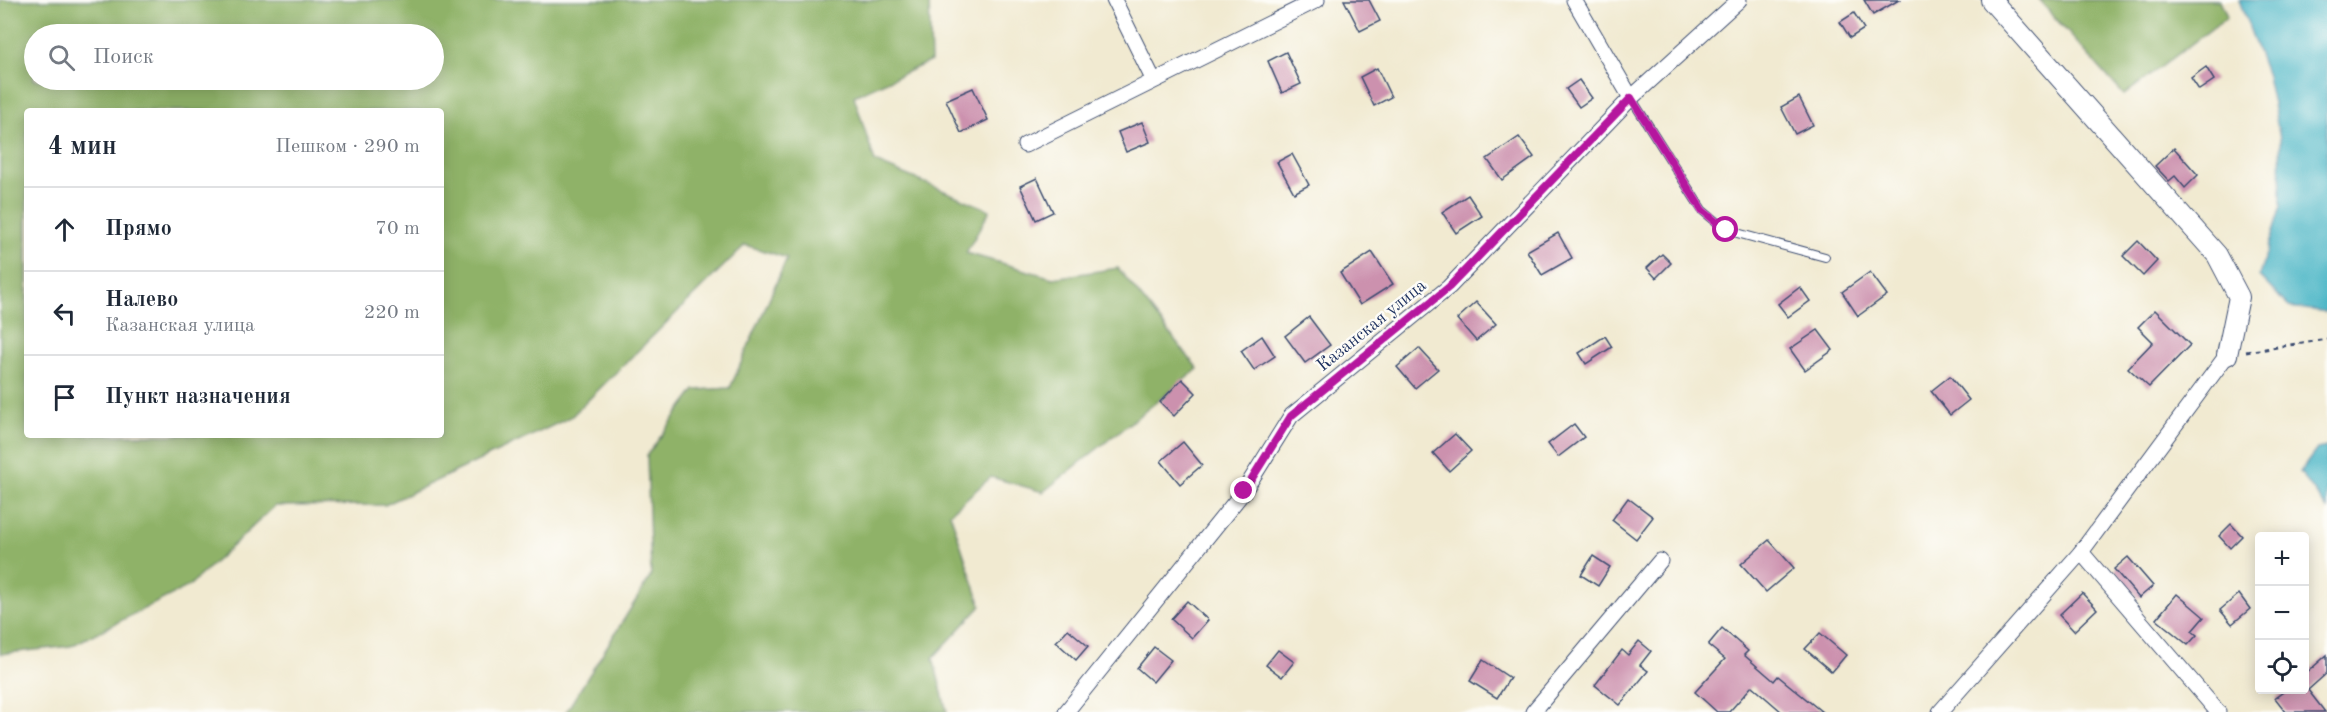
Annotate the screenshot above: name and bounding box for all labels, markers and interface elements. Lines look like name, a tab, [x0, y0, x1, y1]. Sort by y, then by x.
search box	[24, 24, 444, 90]
icon: search	[45, 41, 78, 74]
text: Поиск	[93, 46, 154, 68]
text: 4 мин	[48, 134, 117, 160]
text: Пешком · 290 m	[275, 137, 420, 157]
icon: ahead	[48, 213, 81, 246]
route start	[1712, 216, 1738, 242]
text: Прямо	[105, 218, 172, 240]
text: 70 m	[375, 219, 420, 239]
street label: Казанская улица	[1314, 276, 1430, 375]
text: Налево	[105, 289, 178, 311]
icon: left	[48, 297, 81, 330]
text: 220 m	[364, 303, 420, 323]
text: Казанская улица	[105, 316, 255, 336]
icon: arrive	[48, 381, 81, 414]
text: Пункт назначения	[105, 386, 291, 408]
route end	[1230, 477, 1256, 503]
map controls	[2255, 532, 2309, 694]
button: +	[2255, 532, 2309, 586]
button: −	[2255, 586, 2309, 640]
button: locate	[2255, 640, 2309, 694]

